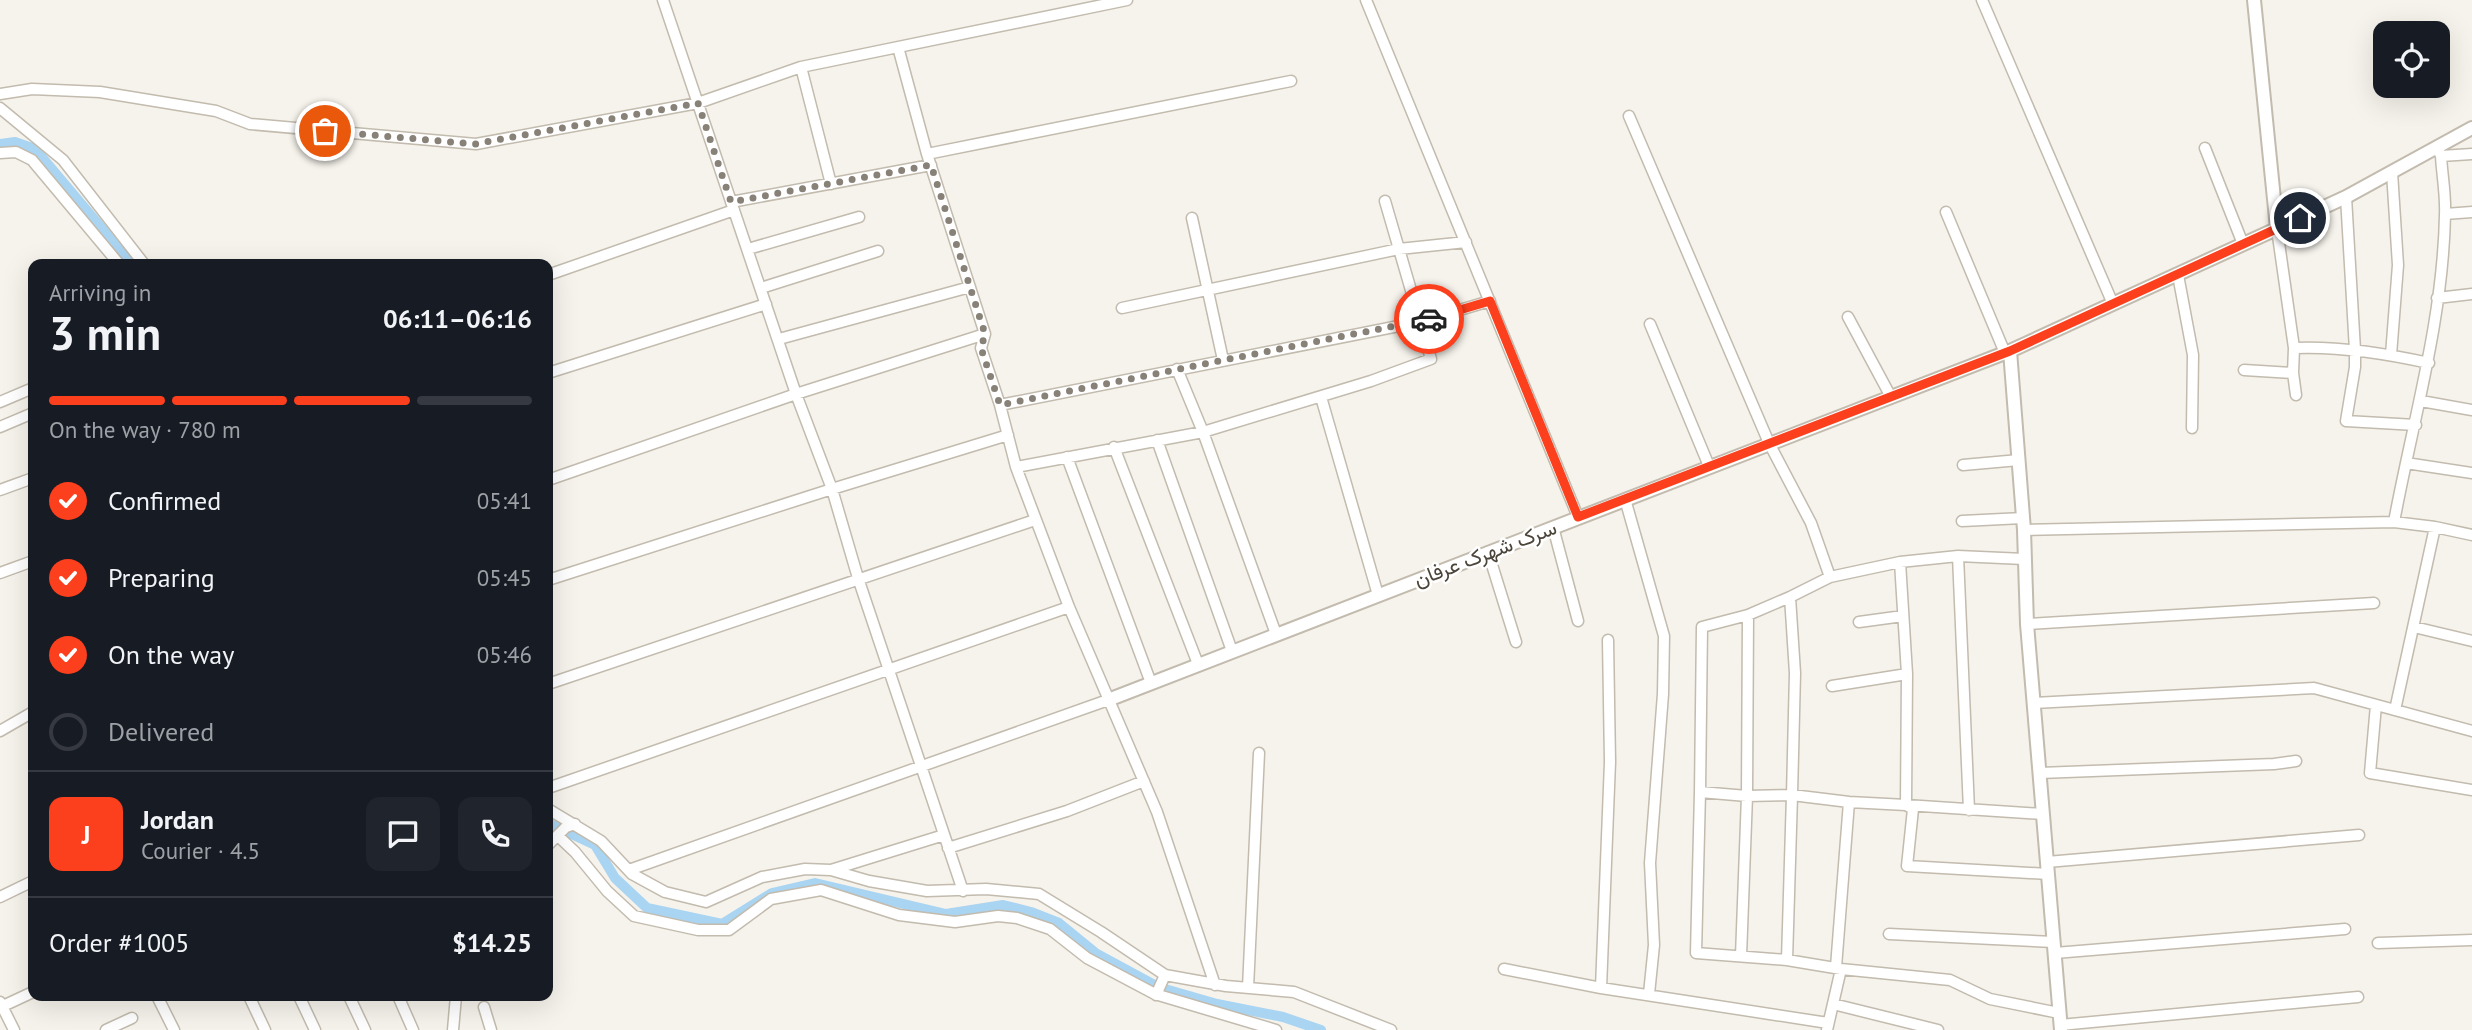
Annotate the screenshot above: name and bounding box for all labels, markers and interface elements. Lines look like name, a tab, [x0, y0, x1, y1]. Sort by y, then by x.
map controls	[2373, 21, 2450, 98]
button: locate	[2373, 21, 2450, 98]
pin	[295, 101, 355, 161]
icon: bag	[306, 112, 344, 150]
pin	[2270, 188, 2330, 248]
icon: home	[2281, 199, 2319, 237]
text: Arriving in	[49, 278, 151, 307]
courier	[1394, 284, 1464, 354]
icon: car	[1410, 300, 1448, 338]
text: 06:11–06:16	[383, 302, 532, 335]
text: 3 min	[49, 303, 161, 363]
text: On the way · 780 m	[49, 415, 241, 444]
icon: check	[49, 482, 87, 520]
text: Confirmed	[108, 484, 221, 517]
text: 05:41	[477, 486, 532, 515]
street label: سرک شهرک عرفان	[1410, 513, 1560, 593]
icon: check	[49, 559, 87, 597]
text: Preparing	[108, 561, 215, 594]
text: 05:45	[477, 563, 532, 592]
icon: check	[49, 636, 87, 674]
text: On the way	[108, 638, 234, 671]
text: 05:46	[477, 640, 532, 669]
text: Delivered	[108, 715, 214, 748]
button: chat	[366, 797, 440, 871]
button: phone	[458, 797, 532, 871]
text: Jordan	[141, 803, 214, 836]
text: J	[82, 818, 90, 851]
text: Courier · 4.5	[141, 836, 260, 865]
text: Order #1005	[49, 926, 189, 959]
text: $14.25	[452, 926, 532, 959]

